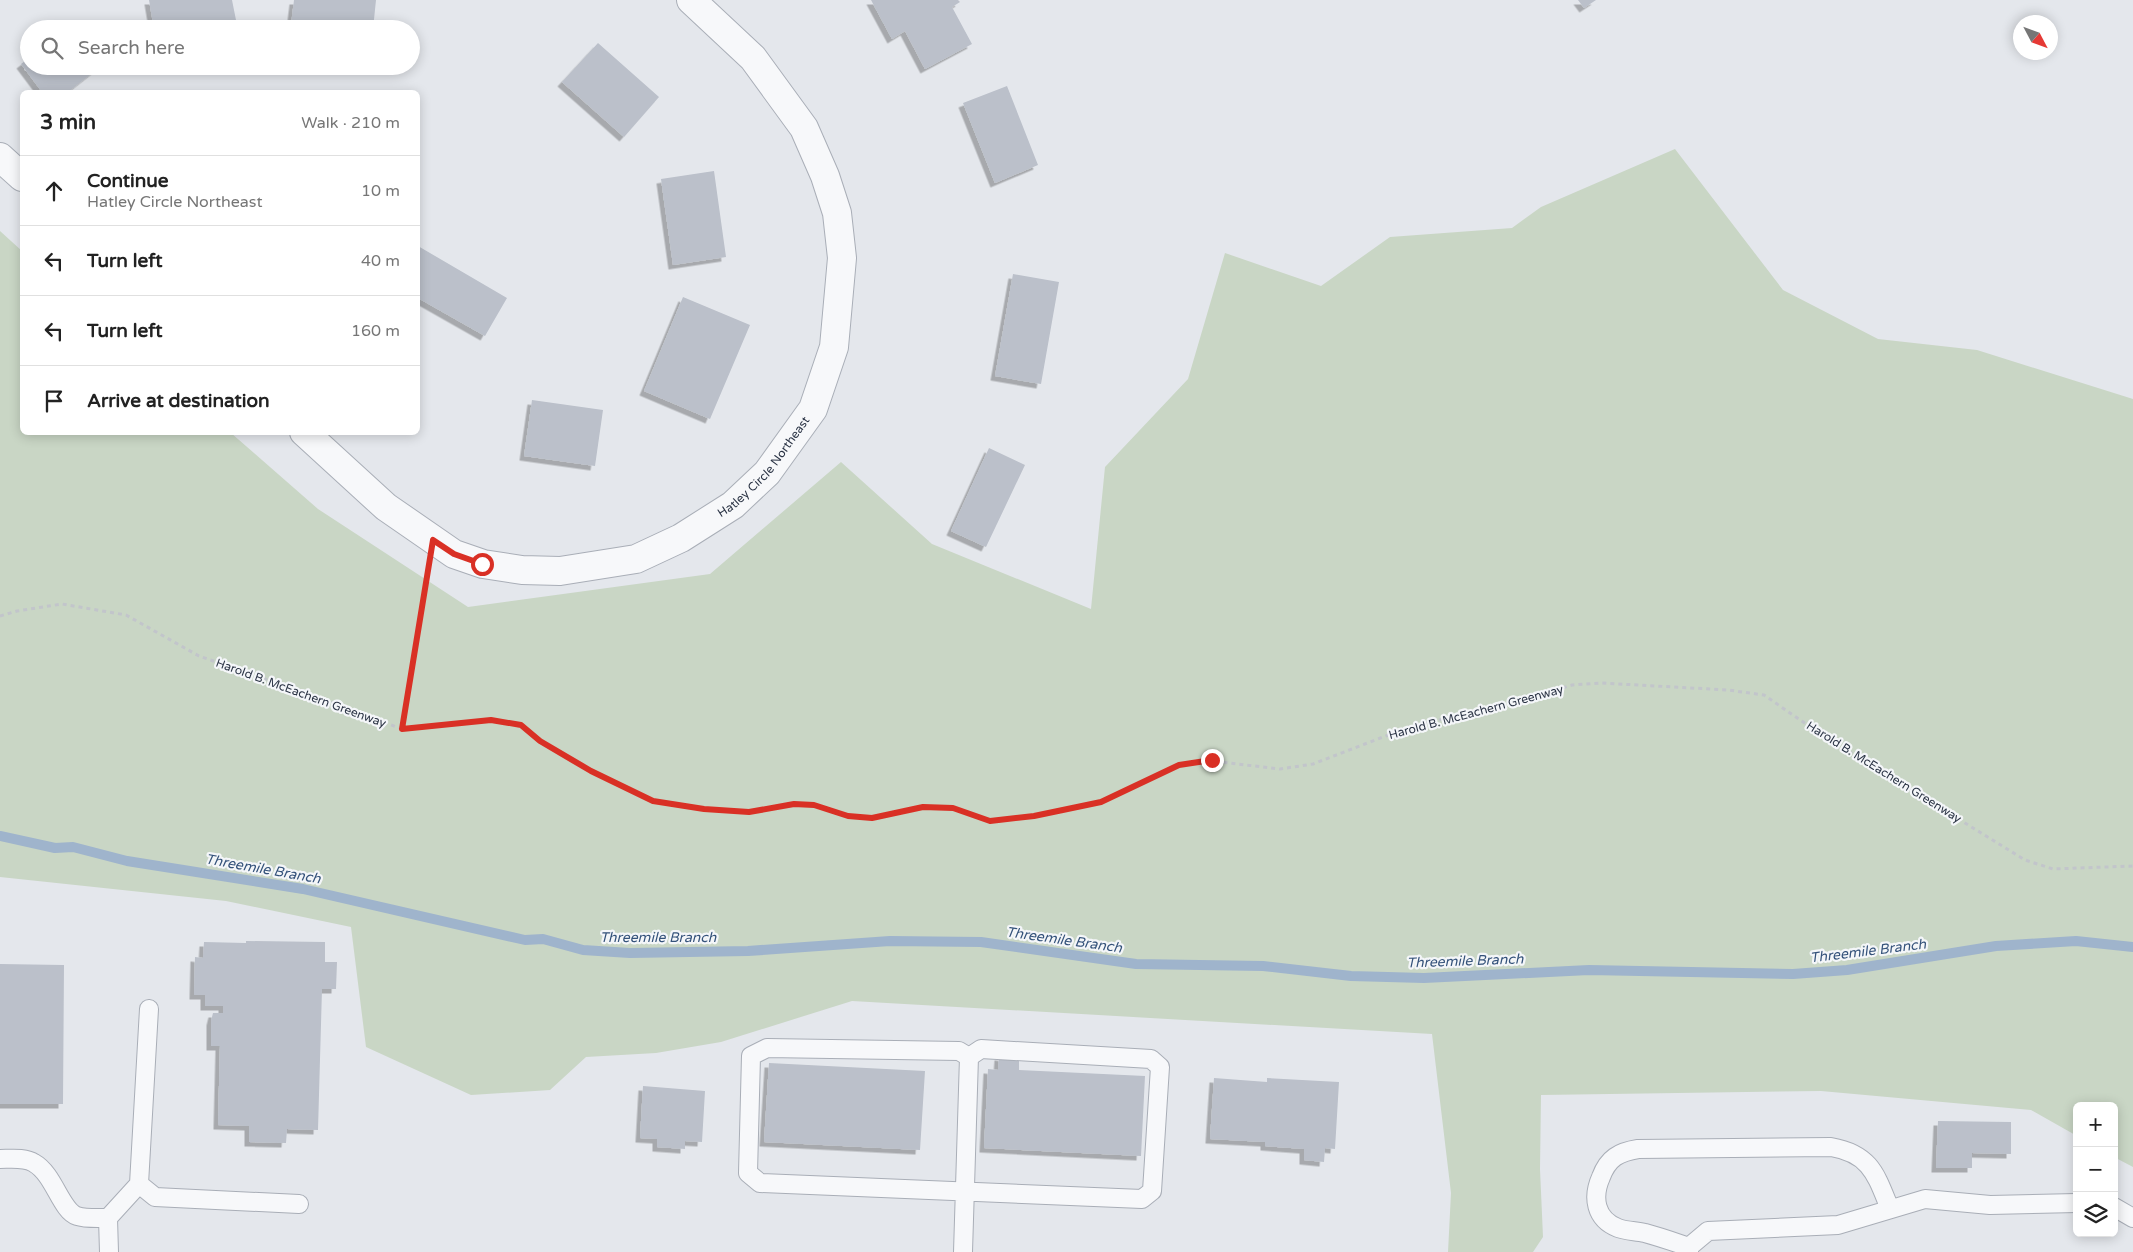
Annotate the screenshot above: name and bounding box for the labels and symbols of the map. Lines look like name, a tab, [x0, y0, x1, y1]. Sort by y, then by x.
north arrow	[2013, 15, 2058, 60]
street label: Hatley Circle Northeast	[715, 413, 813, 520]
route start	[471, 553, 494, 576]
street label: Harold B. McEachern Greenway	[214, 656, 389, 731]
street label: Harold B. McEachern Greenway	[1387, 682, 1565, 742]
street label: Harold B. McEachern Greenway	[1804, 718, 1965, 826]
route end	[1201, 749, 1224, 772]
water label: Threemile Branch	[204, 850, 322, 888]
water label: Threemile Branch	[1005, 923, 1123, 957]
water label: Threemile Branch	[600, 929, 717, 946]
water label: Threemile Branch	[1809, 935, 1927, 967]
water label: Threemile Branch	[1406, 950, 1524, 972]

